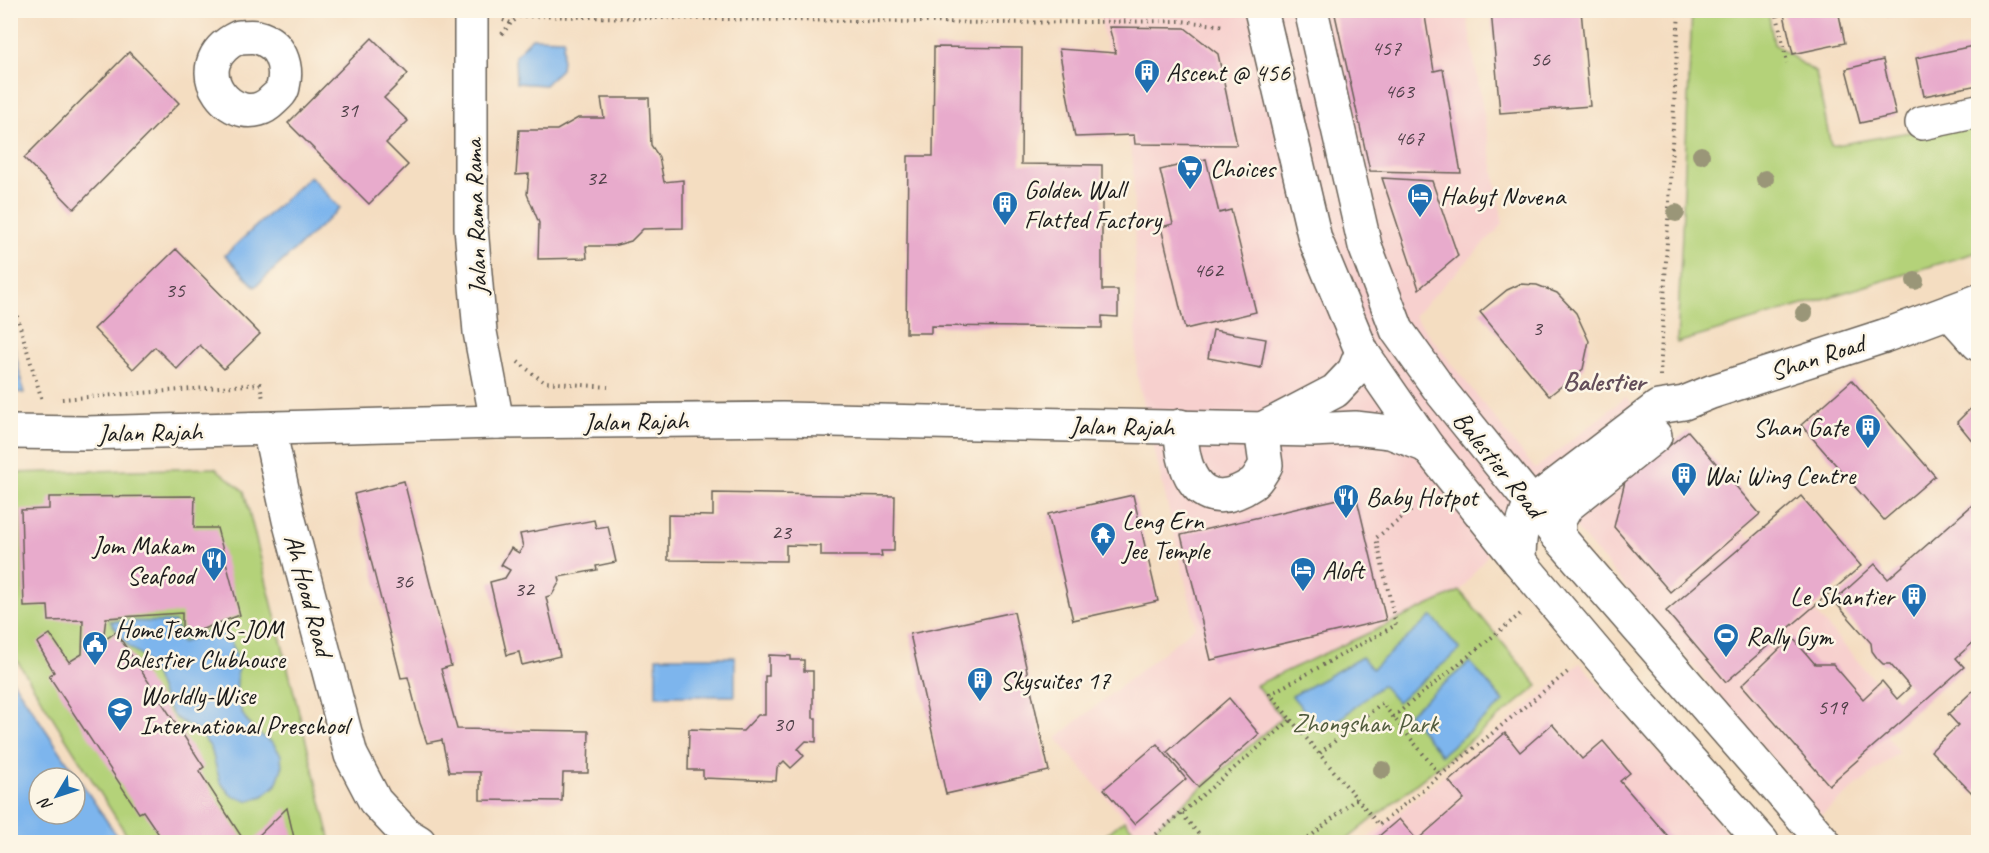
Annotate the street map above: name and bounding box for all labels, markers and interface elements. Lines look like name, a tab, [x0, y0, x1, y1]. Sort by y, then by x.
house number: 457	[1371, 34, 1402, 62]
house number: 56	[1530, 45, 1551, 73]
place label: Ascent @ 456	[1166, 56, 1291, 89]
building icon: Ascent @ 456	[1132, 57, 1162, 95]
house number: 463	[1384, 77, 1416, 105]
house number: 31	[338, 96, 359, 124]
house number: 467	[1394, 124, 1425, 152]
street label: Jalan Rama Rama	[456, 136, 495, 298]
place label: Choices	[1210, 152, 1277, 185]
supermarket icon: Choices	[1175, 153, 1205, 191]
house number: 32	[586, 164, 608, 192]
place label: Golden Wall Flatted Factory	[1024, 173, 1163, 236]
place label: Habyt Novena	[1440, 180, 1567, 213]
hotel icon: Habyt Novena	[1405, 181, 1435, 219]
building icon: Golden Wall Flatted Factory	[990, 189, 1020, 227]
house number: 462	[1193, 256, 1225, 284]
house number: 35	[165, 276, 186, 304]
house number: 3	[1532, 314, 1544, 342]
street label: Shan Road	[1766, 326, 1872, 388]
district label: Balestier	[1563, 364, 1648, 398]
street label: Jalan Rajah	[582, 404, 690, 439]
street label: Balestier Road	[1446, 404, 1554, 527]
street label: Jalan Rajah	[1068, 409, 1176, 444]
place label: Shan Gate	[1753, 411, 1850, 444]
building icon: Shan Gate	[1853, 412, 1883, 450]
street label: Jalan Rajah	[96, 415, 204, 450]
place label: Wai Wing Centre	[1704, 459, 1857, 492]
building icon: Wai Wing Centre	[1669, 460, 1699, 498]
place label: Baby Hotpot	[1366, 481, 1480, 514]
restaurant icon: Baby Hotpot	[1331, 482, 1361, 520]
place label: Leng Ern Jee Temple	[1120, 504, 1212, 567]
house number: 23	[771, 518, 793, 546]
temple icon: Leng Ern Jee Temple	[1088, 520, 1118, 558]
place label: Jom Makam Seafood	[90, 529, 198, 592]
street label: Ah Hood Road	[276, 531, 342, 663]
restaurant icon: Jom Makam Seafood	[199, 545, 229, 583]
place label: Aloft	[1322, 554, 1367, 587]
hotel icon: Aloft	[1288, 555, 1318, 593]
house number: 36	[393, 567, 414, 595]
house number: 32	[514, 575, 536, 603]
place label: Le Shantier	[1790, 580, 1897, 613]
building icon: Le Shantier	[1899, 581, 1929, 619]
place label: HomeTeamNS-JOM Balestier Clubhouse	[115, 613, 286, 676]
place label: Rally Gym	[1746, 620, 1835, 653]
sports icon: Rally Gym	[1711, 621, 1741, 659]
public building icon: HomeTeamNS-JOM Balestier Clubhouse	[80, 629, 110, 667]
place label: Skysuites 17	[1000, 664, 1112, 697]
building icon: Skysuites 17	[965, 665, 995, 703]
place label: Worldly-Wise International Preschool	[140, 679, 353, 742]
house number: 519	[1817, 693, 1849, 721]
school or university icon: Worldly-Wise International Preschool	[105, 695, 135, 733]
park label: Zhongshan Park	[1292, 707, 1439, 740]
house number: 30	[773, 710, 795, 738]
north arrow	[27, 766, 87, 826]
text: N	[33, 792, 57, 815]

